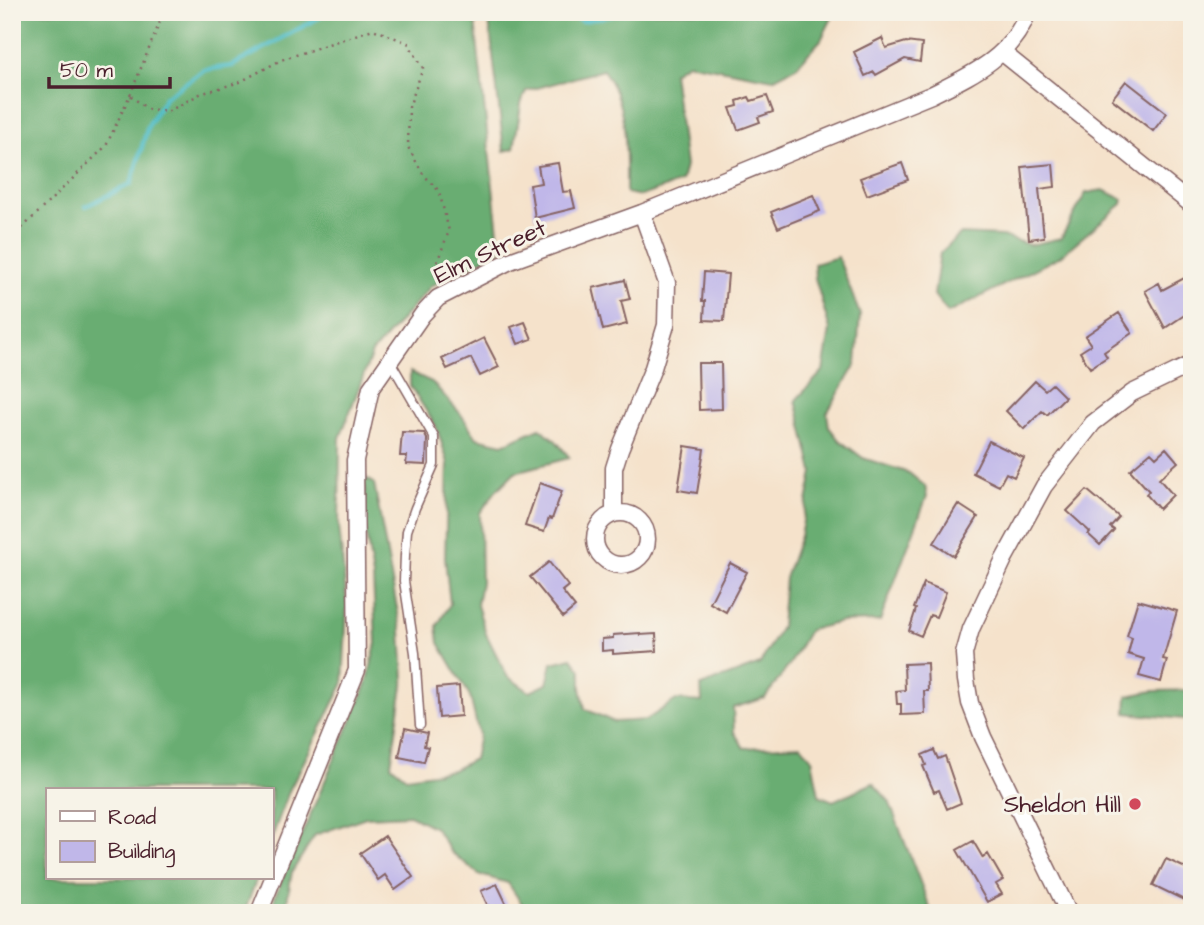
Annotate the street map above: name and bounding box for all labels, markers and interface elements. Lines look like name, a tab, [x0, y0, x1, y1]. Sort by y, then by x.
scale bar	[49, 46, 170, 90]
text: 50 m	[60, 56, 114, 85]
street label: Elm Street	[429, 211, 552, 293]
legend	[46, 788, 273, 880]
place label: Sheldon Hill	[1004, 788, 1121, 822]
marker: Sheldon Hill	[1127, 796, 1143, 812]
text: Road	[108, 803, 156, 832]
text: Building	[108, 837, 176, 868]

